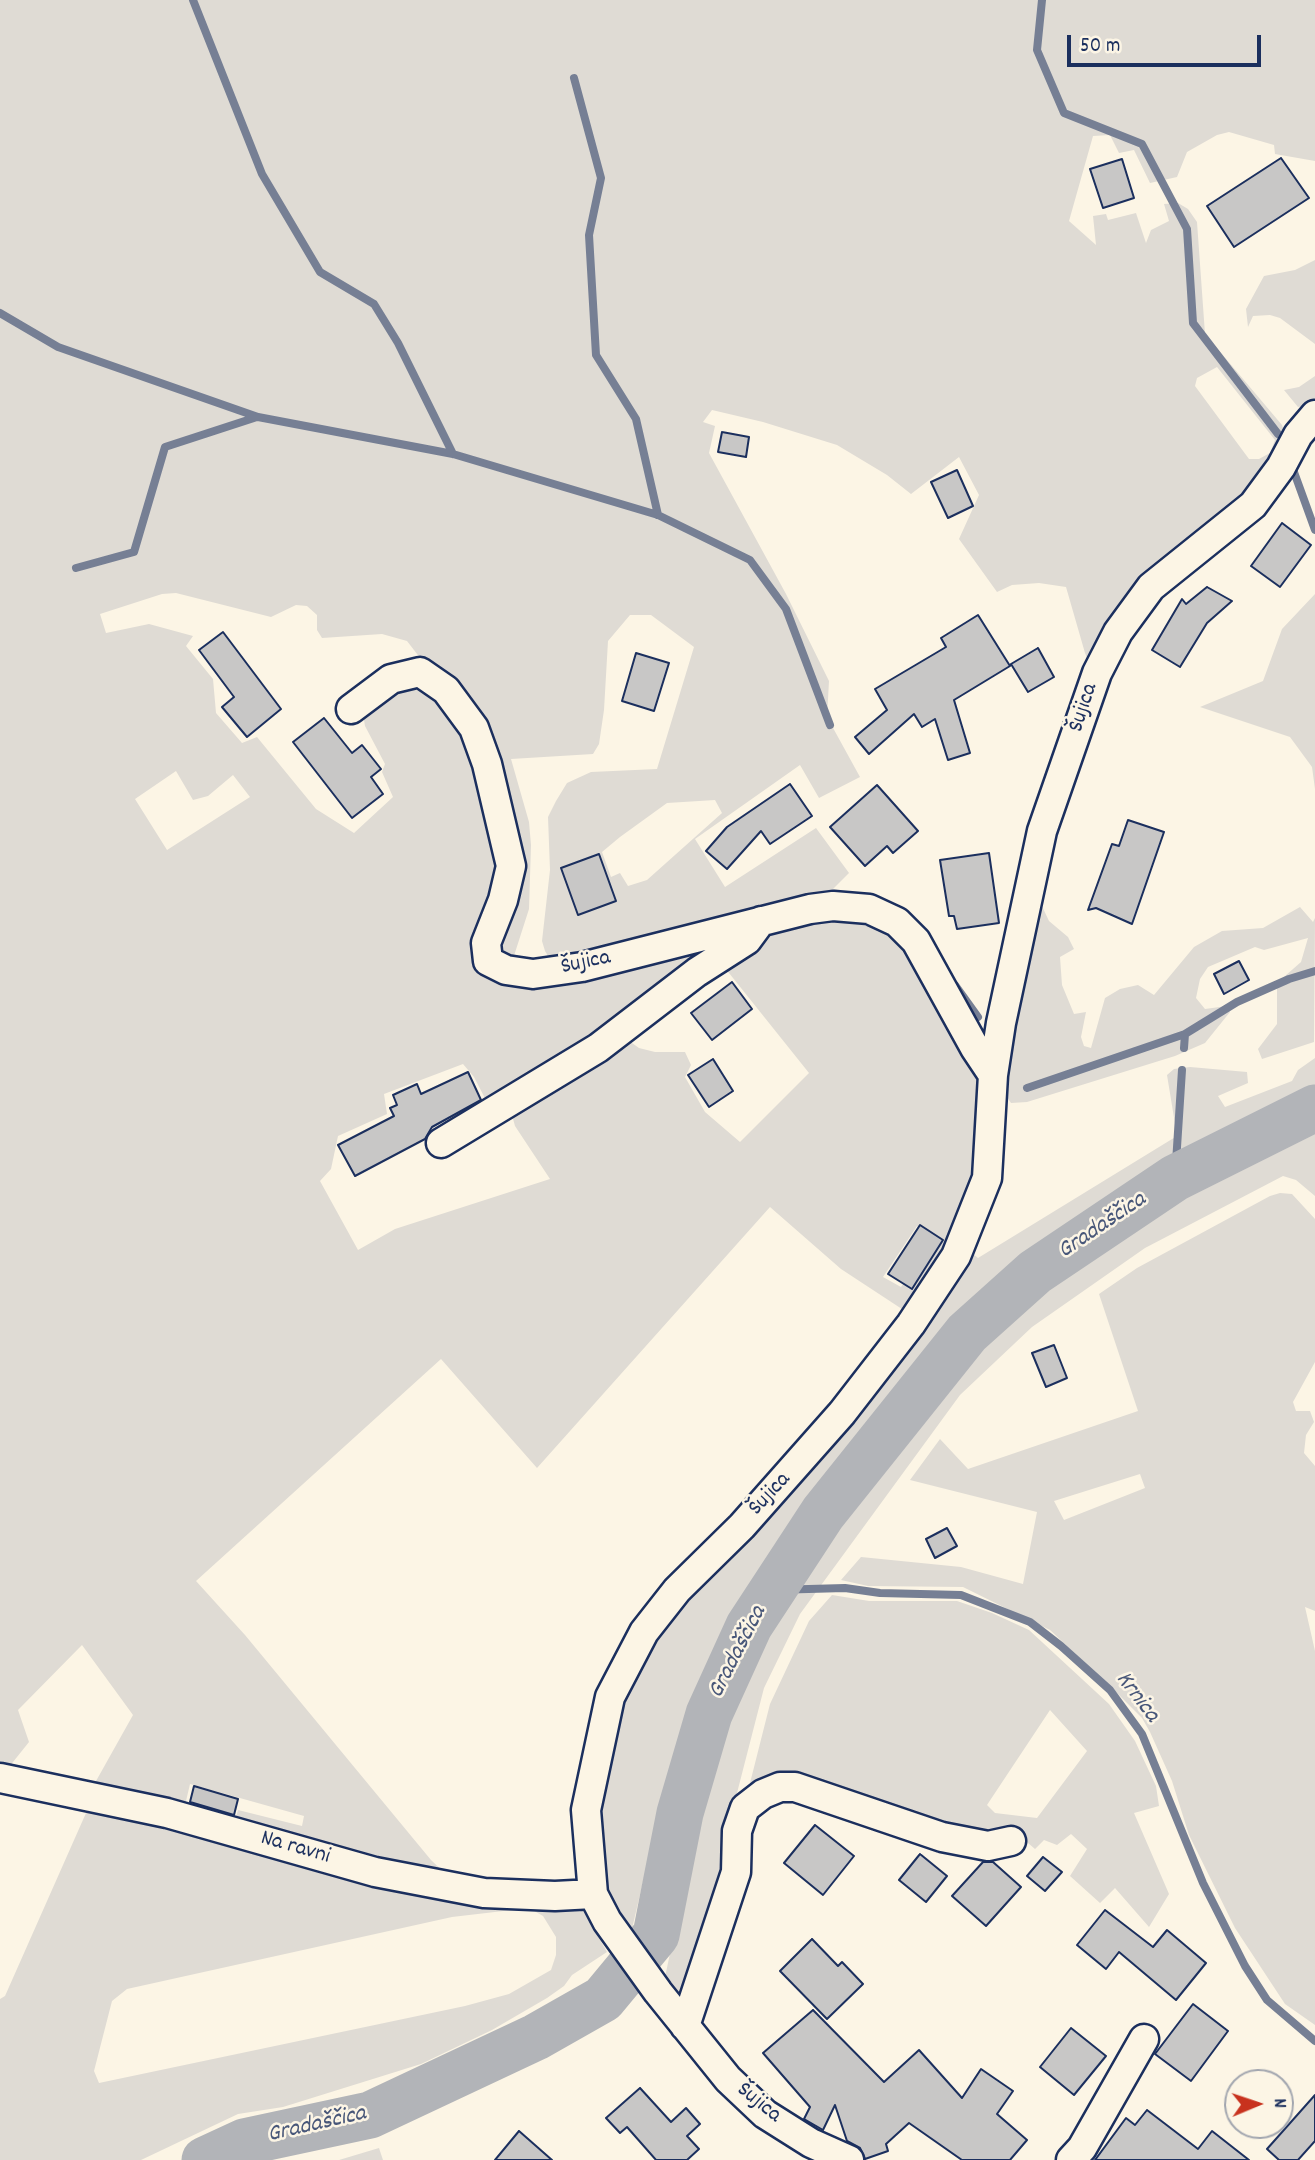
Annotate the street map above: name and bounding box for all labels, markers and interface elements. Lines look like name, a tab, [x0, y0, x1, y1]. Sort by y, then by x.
scale bar	[1070, 21, 1264, 65]
text: 50 m	[1080, 32, 1120, 62]
street label: Šujica	[1064, 680, 1106, 736]
street label: Šujica	[559, 945, 613, 983]
water label: Gradaščica	[1053, 1187, 1153, 1267]
street label: Šujica	[744, 1467, 798, 1523]
water label: Gradaščica	[703, 1602, 775, 1704]
water label: Krnica	[1108, 1667, 1164, 1729]
street label: Na ravni	[257, 1826, 333, 1872]
north arrow	[1224, 2069, 1294, 2139]
street label: Šujica	[730, 2078, 786, 2130]
text: N	[1265, 2098, 1292, 2108]
water label: Gradaščica	[265, 2101, 369, 2151]

